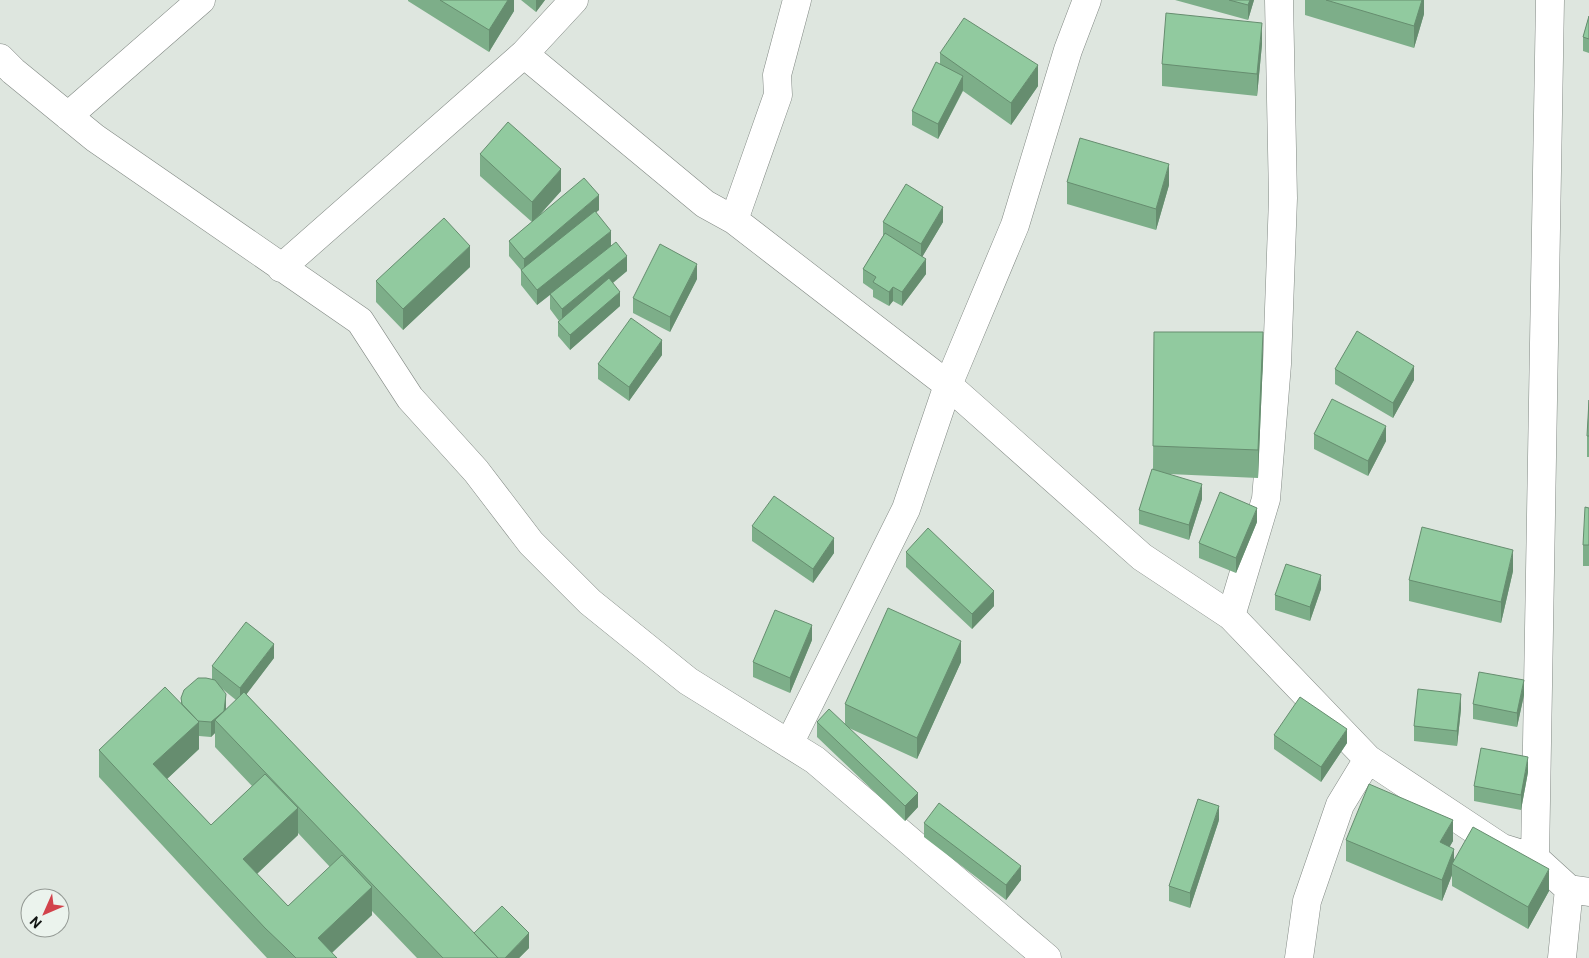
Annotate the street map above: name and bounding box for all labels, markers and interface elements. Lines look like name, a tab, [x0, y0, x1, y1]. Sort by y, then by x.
north arrow	[20, 888, 70, 938]
text: N	[27, 913, 45, 931]

